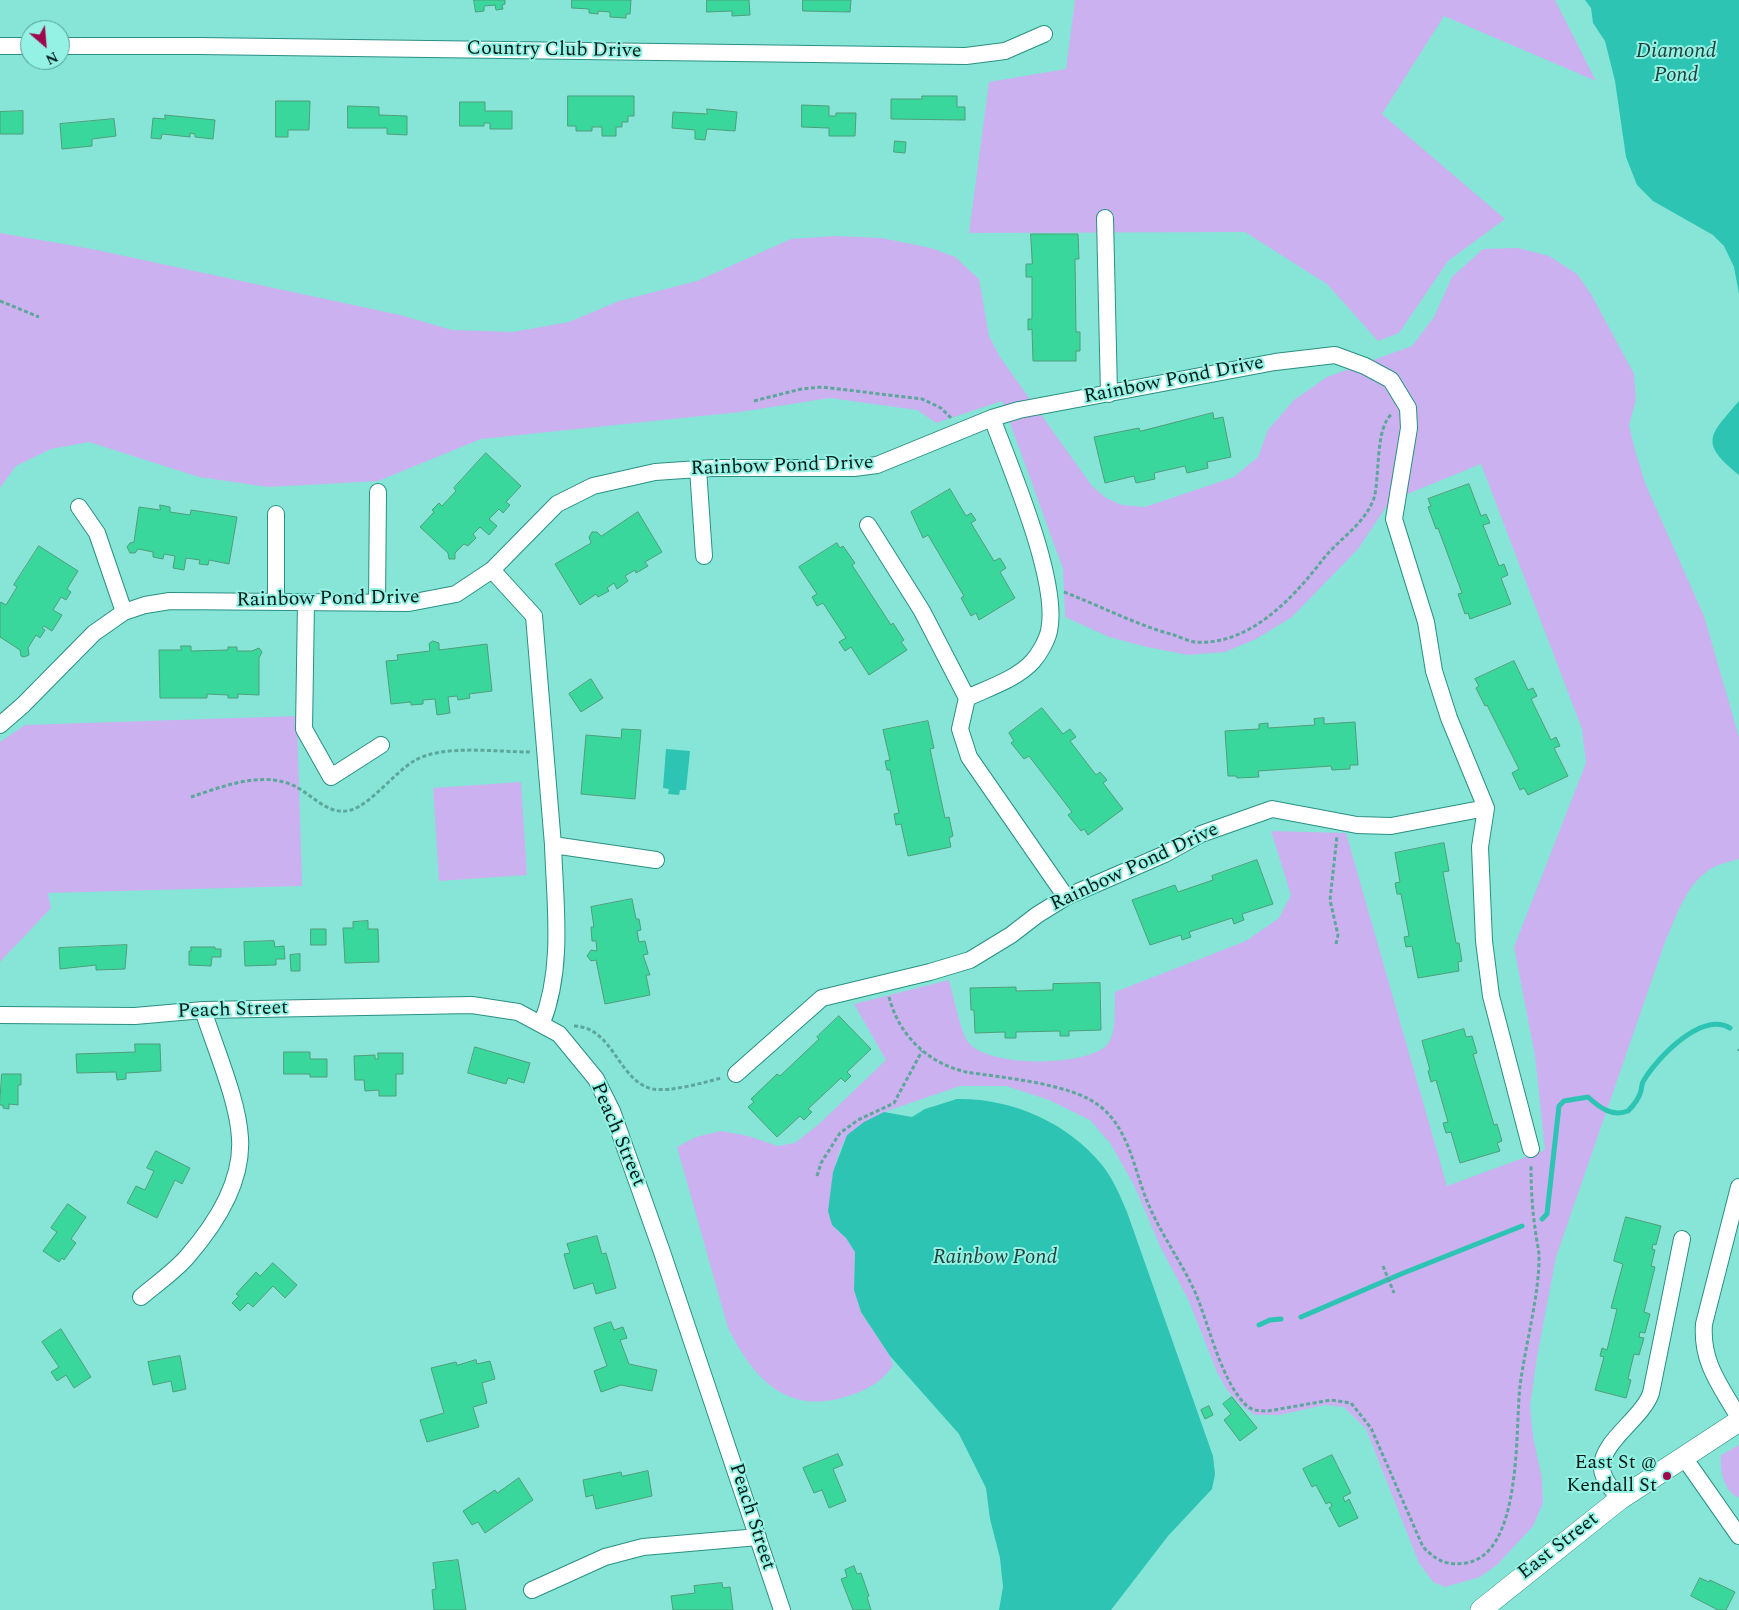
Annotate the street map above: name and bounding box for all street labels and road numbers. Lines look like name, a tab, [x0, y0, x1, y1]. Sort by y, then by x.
street label: Country Club Drive	[466, 37, 642, 65]
street label: Rainbow Pond Drive	[1082, 352, 1266, 410]
street label: Rainbow Pond Drive	[690, 452, 874, 482]
street label: Rainbow Pond Drive	[236, 586, 420, 614]
street label: Rainbow Pond Drive	[1047, 818, 1223, 918]
street label: Peach Street	[177, 997, 289, 1025]
street label: Peach Street	[584, 1079, 650, 1191]
street label: Peach Street	[722, 1461, 780, 1573]
street label: East Street	[1514, 1508, 1604, 1586]

